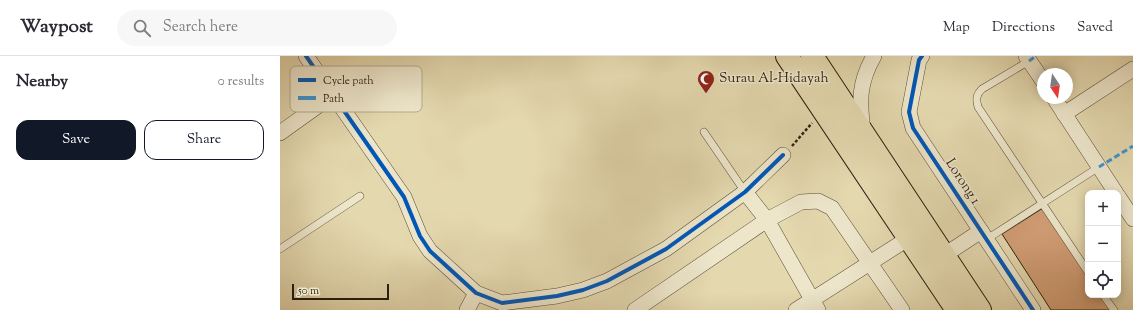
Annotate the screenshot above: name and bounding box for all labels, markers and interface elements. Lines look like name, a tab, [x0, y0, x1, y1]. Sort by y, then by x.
search box	[117, 10, 397, 46]
text: Waypost	[20, 14, 93, 41]
icon: search	[131, 17, 153, 39]
text: Search here	[163, 17, 238, 38]
text: Map	[943, 18, 970, 38]
text: Directions	[992, 18, 1055, 38]
text: Saved	[1077, 18, 1113, 38]
legend	[290, 66, 422, 112]
north arrow	[1037, 68, 1073, 104]
mosque icon: Surau Al-Hidayah	[696, 69, 716, 94]
place label: Surau Al-Hidayah	[719, 69, 829, 89]
text: Nearby	[16, 70, 68, 94]
text: 0 results	[218, 73, 264, 91]
text: Cycle path	[323, 73, 374, 89]
text: Path	[323, 91, 345, 107]
button: Save	[16, 120, 136, 160]
button: Share	[144, 120, 264, 160]
street label: Lorong 1	[940, 155, 985, 209]
map controls	[1085, 190, 1121, 298]
button: +	[1085, 190, 1121, 226]
button: −	[1085, 226, 1121, 262]
button: locate	[1085, 262, 1121, 298]
scale bar	[292, 282, 389, 301]
text: 50 m	[298, 283, 319, 299]

